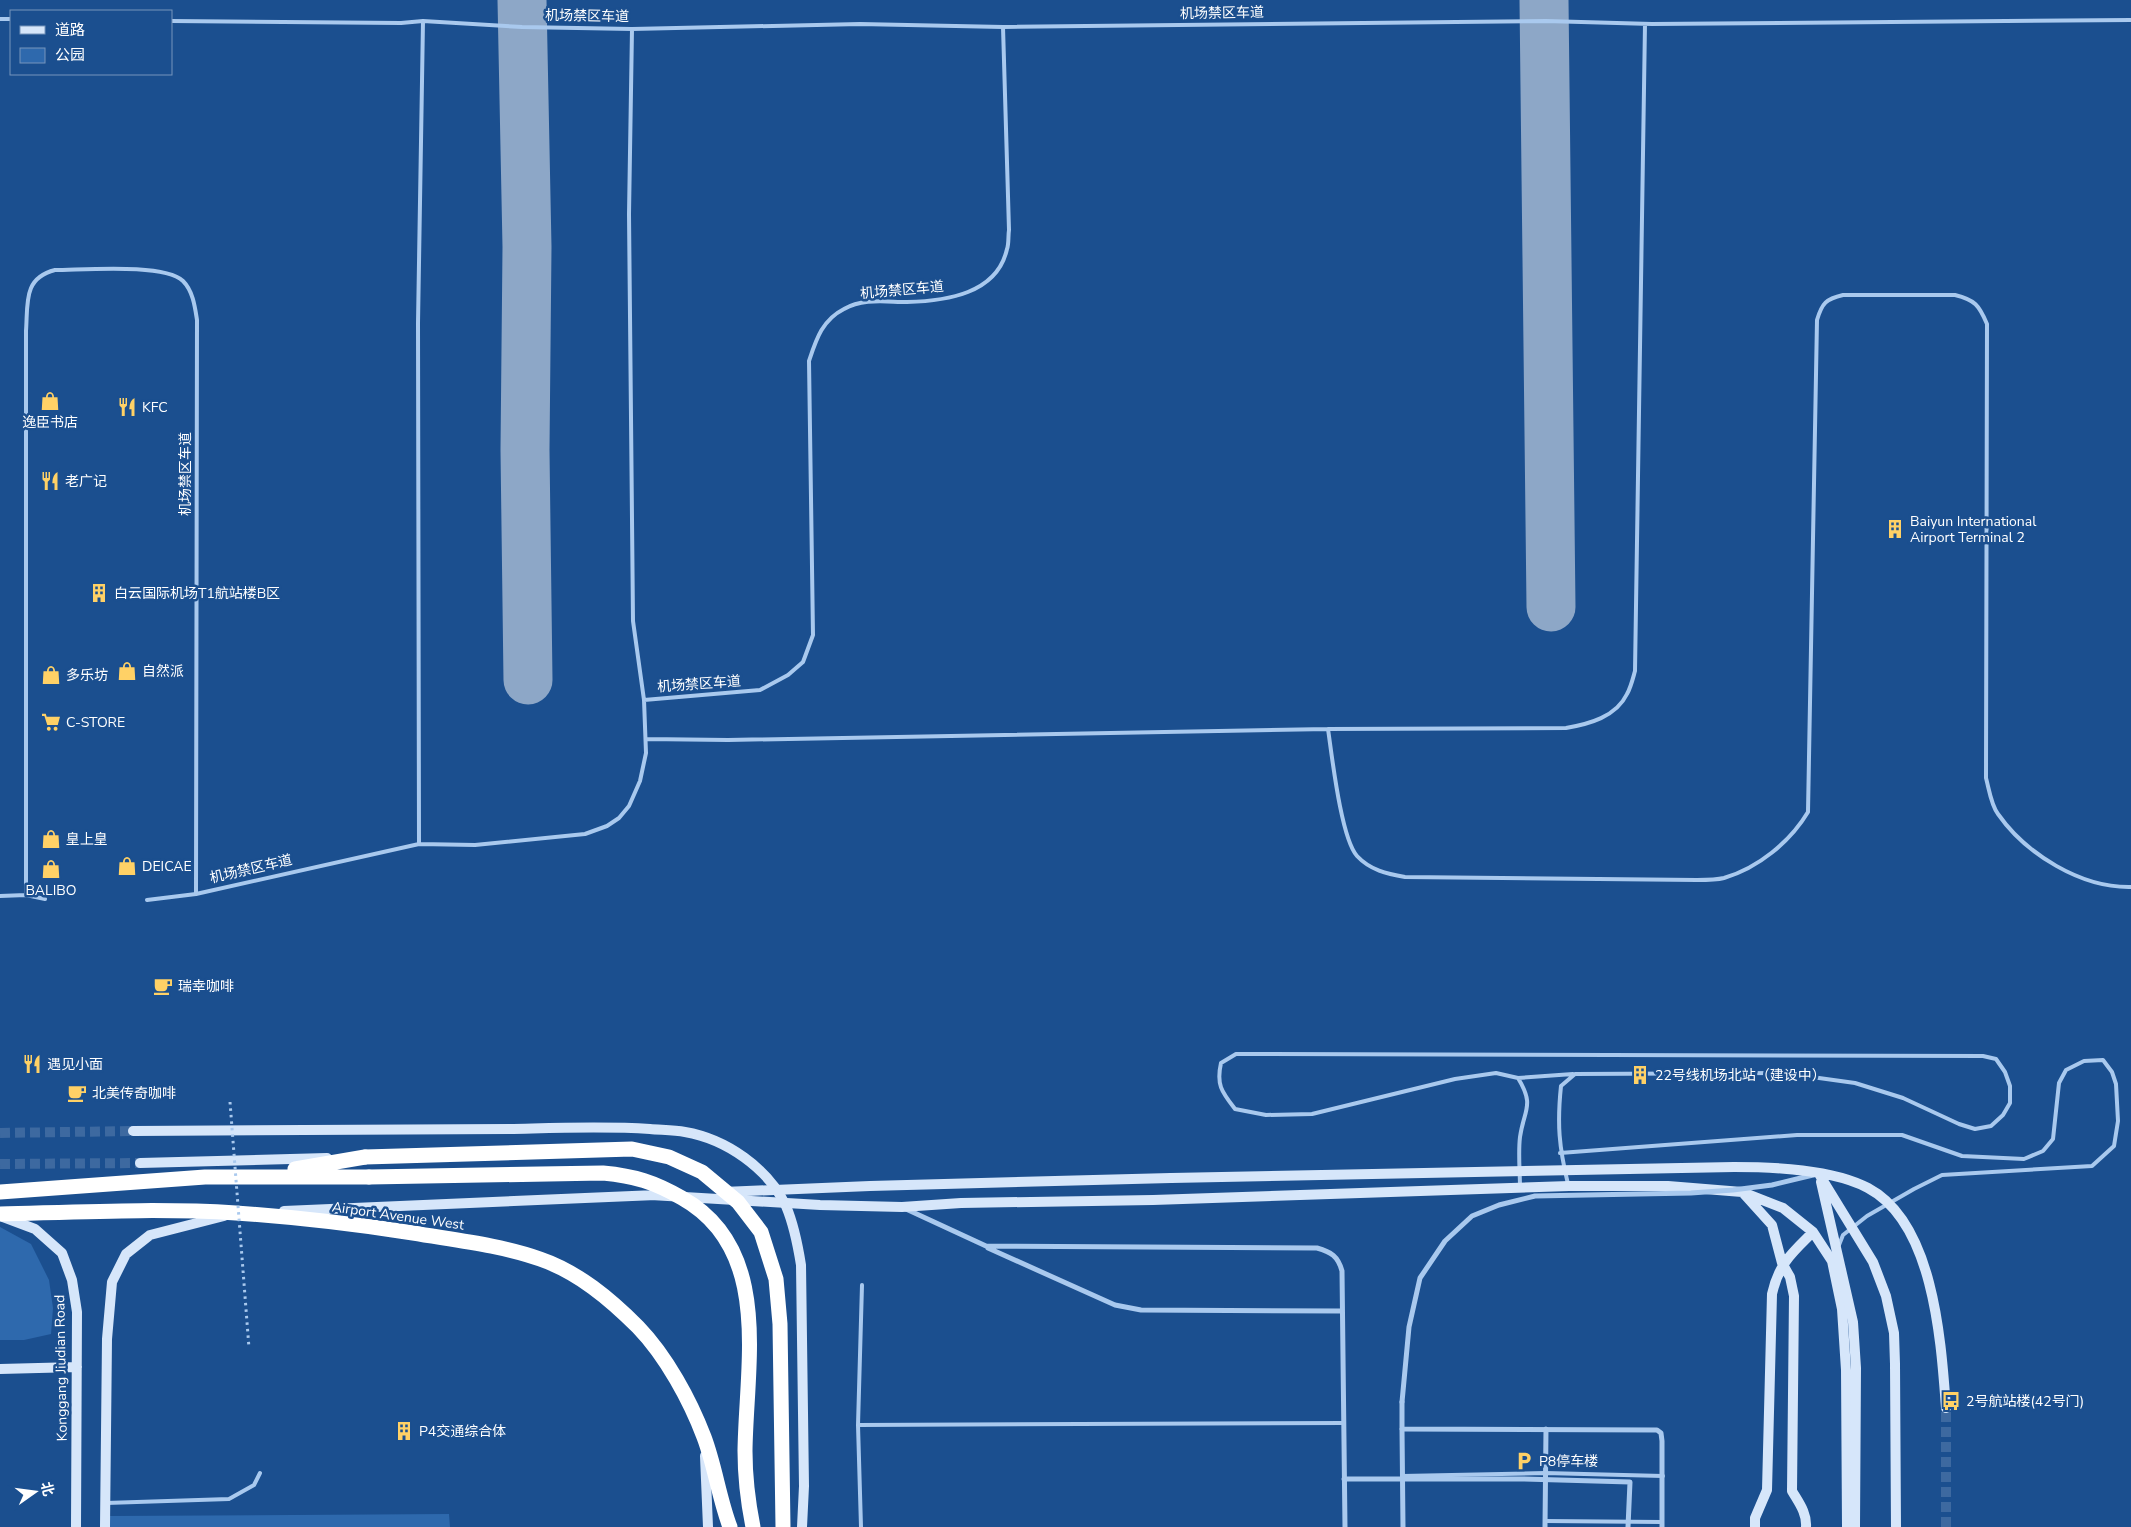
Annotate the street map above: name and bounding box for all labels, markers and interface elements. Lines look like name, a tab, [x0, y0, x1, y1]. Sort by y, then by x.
street label: 机场禁区车道	[1180, 3, 1264, 23]
street label: 机场禁区车道	[545, 6, 629, 26]
legend	[10, 10, 172, 75]
text: 道路	[55, 20, 85, 40]
text: 公园	[55, 45, 85, 65]
street label: 机场禁区车道	[859, 277, 945, 303]
shop icon: 逸臣书店	[39, 390, 61, 412]
restaurant icon: KFC	[116, 396, 138, 418]
place label: KFC	[142, 398, 168, 417]
place label: 逸臣书店	[22, 413, 78, 432]
street label: 机场禁区车道	[176, 432, 195, 516]
restaurant icon: 老广记	[39, 470, 61, 492]
place label: 老广记	[65, 472, 107, 491]
place label: Baiyun International Airport Terminal 2	[1910, 512, 2037, 547]
building icon: Baiyun International Airport Terminal 2	[1884, 518, 1906, 540]
building icon: 白云国际机场T1航站楼B区	[88, 582, 110, 604]
place label: 白云国际机场T1航站楼B区	[114, 584, 280, 603]
shop icon: 自然派	[116, 660, 138, 682]
place label: 自然派	[142, 662, 184, 681]
shop icon: 多乐坊	[40, 664, 62, 686]
place label: 多乐坊	[66, 666, 108, 685]
street label: 机场禁区车道	[656, 672, 742, 696]
supermarket icon: C-STORE	[40, 711, 62, 733]
place label: C-STORE	[66, 713, 125, 732]
shop icon: 皇上皇	[40, 828, 62, 850]
place label: 皇上皇	[66, 830, 108, 849]
street label: 机场禁区车道	[208, 850, 294, 888]
shop icon: DEICAE	[116, 855, 138, 877]
place label: DEICAE	[142, 857, 192, 876]
shop icon: BALIBO	[40, 858, 62, 880]
place label: BALIBO	[26, 881, 76, 900]
cafe icon: 瑞幸咖啡	[152, 975, 174, 997]
place label: 瑞幸咖啡	[178, 977, 234, 996]
restaurant icon: 遇见小面	[21, 1053, 43, 1075]
place label: 遇见小面	[47, 1055, 103, 1074]
building icon: 22号线机场北站（建设中）	[1629, 1064, 1651, 1086]
place label: 22号线机场北站（建设中）	[1655, 1066, 1826, 1085]
cafe icon: 北美传奇咖啡	[66, 1082, 88, 1104]
place label: 北美传奇咖啡	[92, 1084, 176, 1103]
street label: Airport Avenue West	[331, 1197, 465, 1235]
street label: Konggang Jiudian Road	[50, 1295, 72, 1441]
bus stop icon: 2号航站楼(42号门)	[1940, 1390, 1962, 1412]
place label: 2号航站楼(42号门)	[1966, 1392, 2084, 1411]
building icon: P4交通综合体	[393, 1420, 415, 1442]
place label: P4交通综合体	[419, 1422, 506, 1441]
parking icon: P8停车楼	[1513, 1450, 1535, 1472]
place label: P8停车楼	[1539, 1452, 1598, 1471]
north arrow	[10, 1467, 60, 1517]
text: 北	[36, 1480, 58, 1498]

